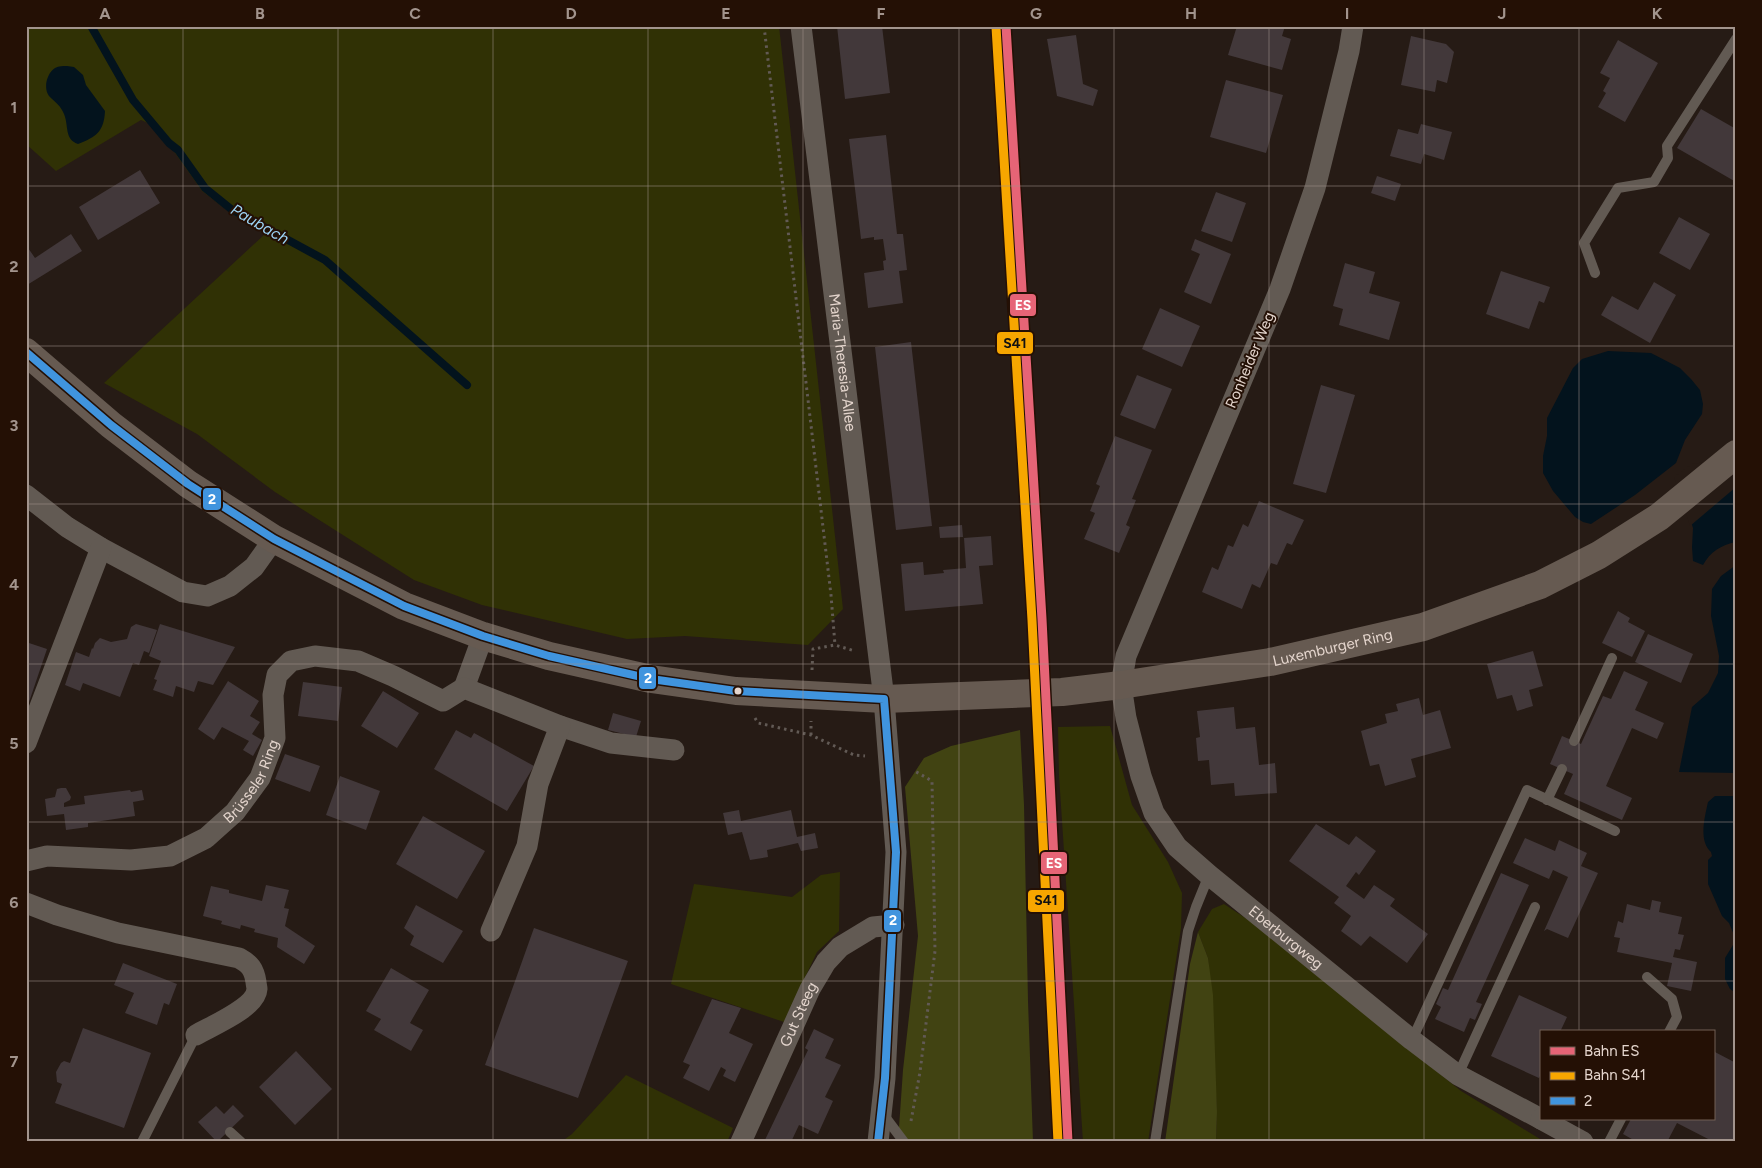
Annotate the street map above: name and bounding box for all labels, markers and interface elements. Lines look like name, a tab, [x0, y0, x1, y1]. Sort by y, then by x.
text: A	[99, 4, 111, 23]
text: B	[255, 4, 265, 23]
text: C	[409, 4, 421, 23]
text: D	[565, 4, 577, 23]
text: E	[721, 4, 731, 23]
text: F	[877, 4, 886, 23]
text: G	[1030, 4, 1042, 23]
text: H	[1185, 4, 1197, 23]
text: I	[1345, 4, 1349, 23]
text: J	[1498, 4, 1506, 23]
text: K	[1652, 4, 1663, 23]
text: 1	[11, 98, 17, 117]
water label: Paubach	[228, 200, 292, 248]
text: 2	[9, 257, 19, 276]
street label: Maria-Theresia-Allee	[825, 293, 860, 432]
line badge: ES	[1009, 293, 1037, 317]
text: ES	[1015, 297, 1031, 314]
street label: Ronheider Weg	[1222, 309, 1278, 411]
line badge: S41	[996, 331, 1034, 355]
text: S41	[1003, 335, 1027, 352]
text: 3	[10, 416, 19, 435]
line badge: 2	[202, 487, 222, 511]
text: 2	[208, 491, 216, 508]
text: 4	[9, 575, 19, 594]
street label: Luxemburger Ring	[1271, 625, 1394, 670]
line badge: 2	[638, 666, 657, 690]
text: 2	[644, 670, 652, 687]
unlabelled marker	[733, 686, 743, 696]
text: 5	[9, 734, 19, 753]
street label: Brüsseler Ring	[220, 737, 283, 827]
line badge: ES	[1040, 851, 1068, 875]
text: ES	[1046, 855, 1062, 872]
line badge: S41	[1027, 889, 1065, 913]
text: S41	[1034, 892, 1058, 909]
text: 6	[9, 893, 19, 912]
street label: Eberburgweg	[1245, 902, 1327, 973]
line badge: 2	[883, 909, 902, 933]
text: 2	[889, 912, 897, 929]
street label: Gut Steeg	[776, 979, 821, 1050]
legend	[1540, 1030, 1714, 1120]
text: Bahn ES	[1584, 1042, 1639, 1060]
text: 7	[10, 1052, 19, 1071]
text: Bahn S41	[1584, 1066, 1646, 1084]
text: 2	[1584, 1092, 1592, 1110]

